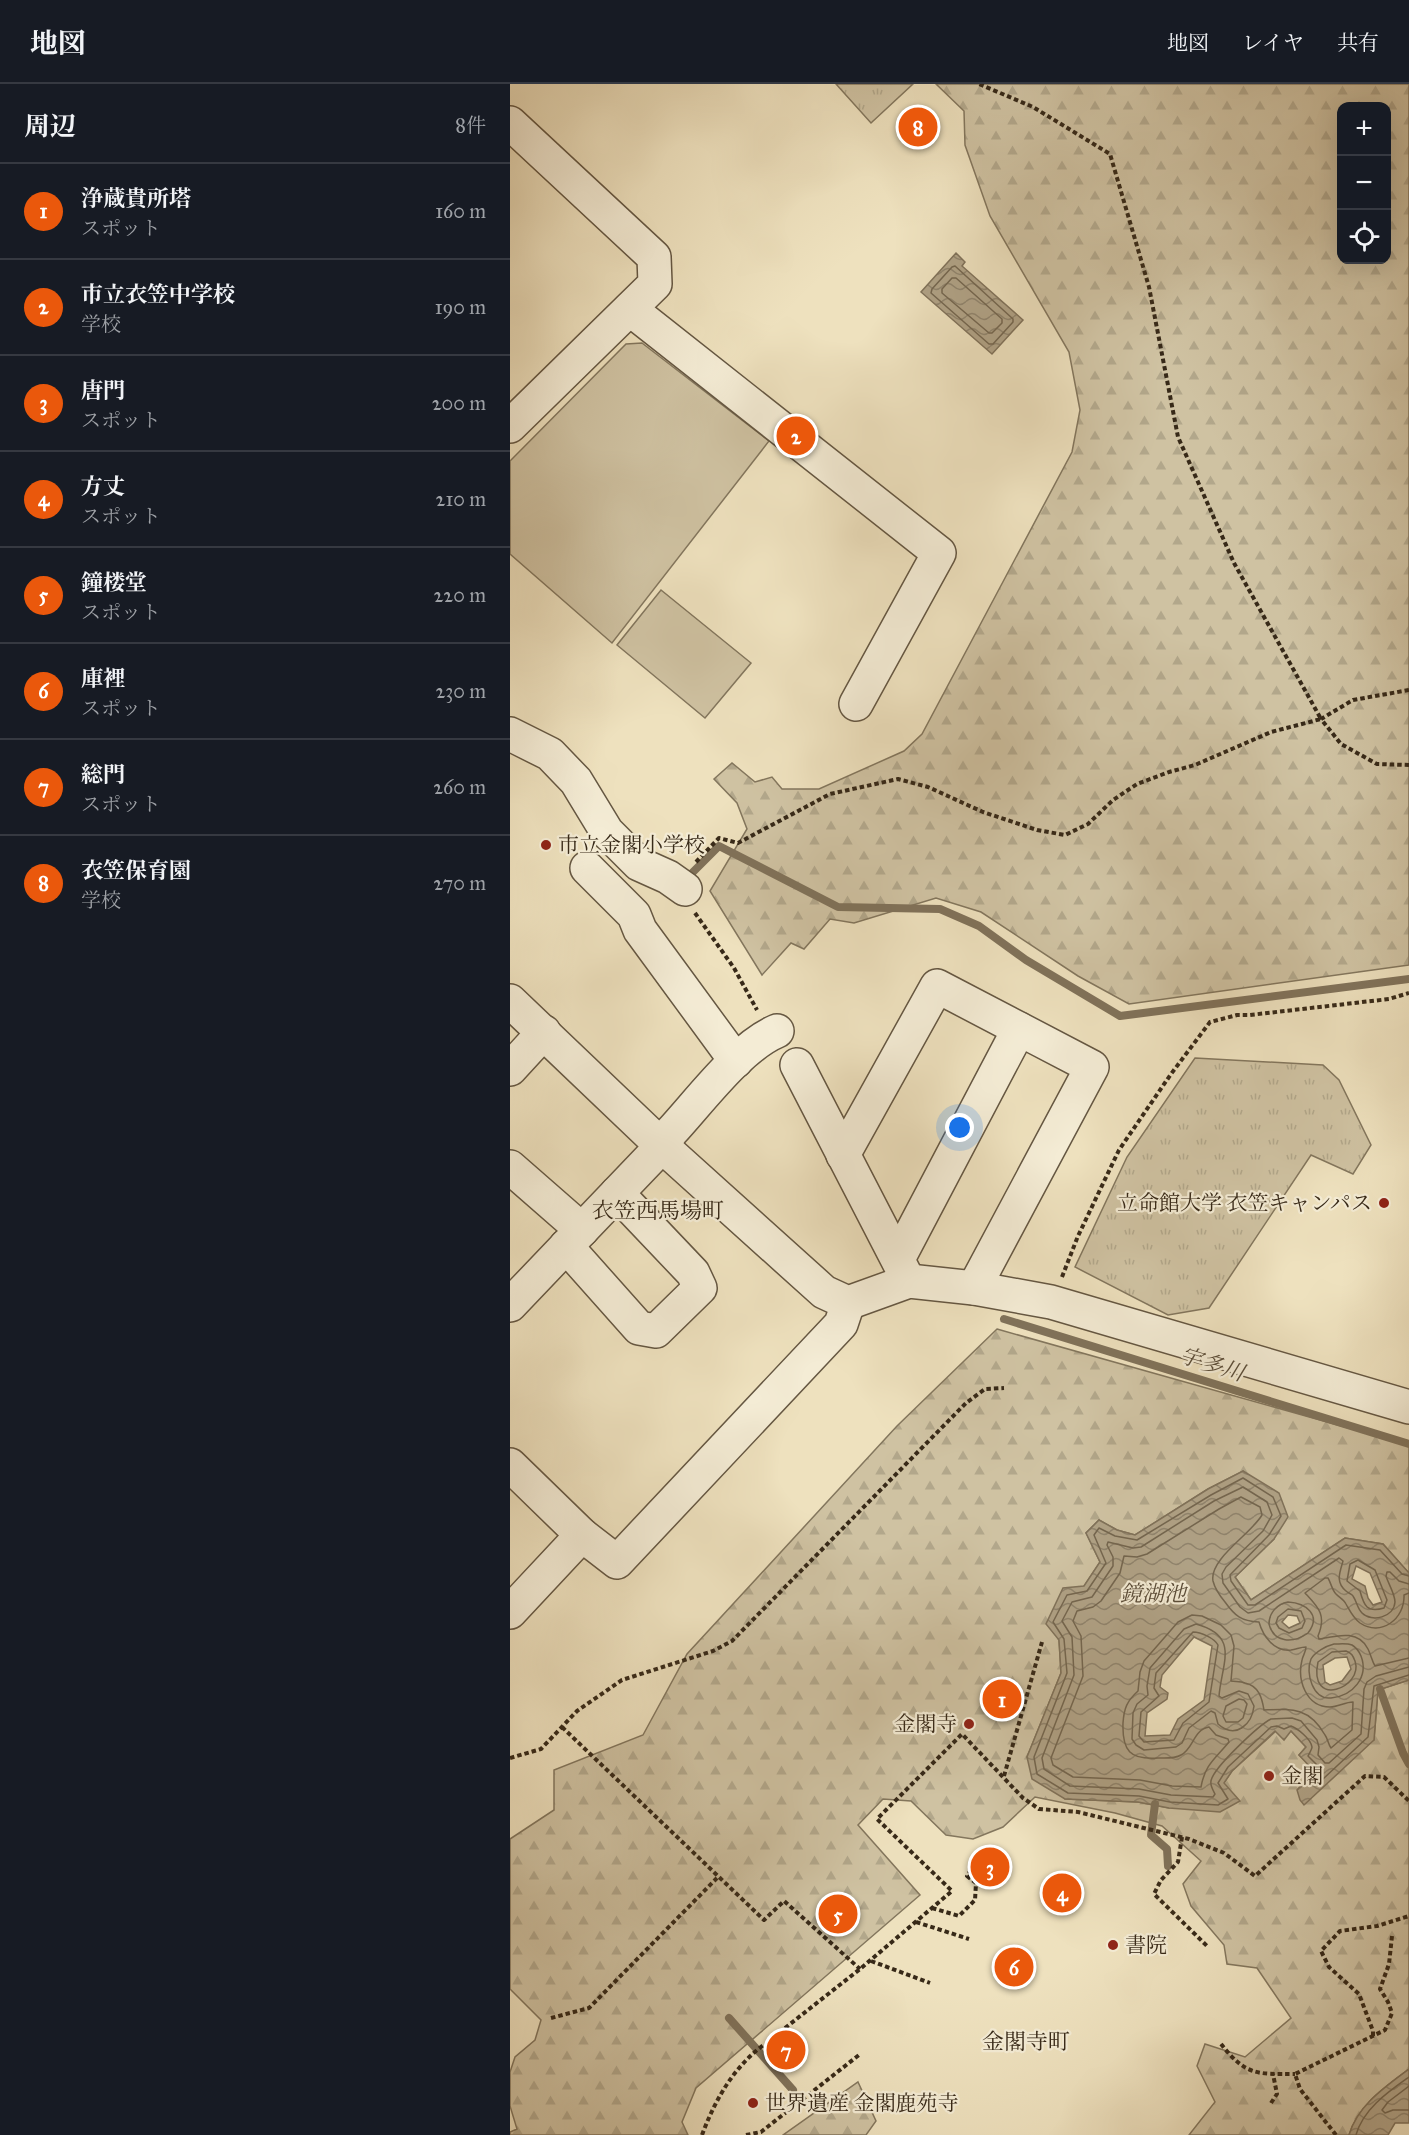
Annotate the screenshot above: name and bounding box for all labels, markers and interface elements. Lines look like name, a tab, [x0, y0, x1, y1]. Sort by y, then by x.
text: 地図	[30, 26, 86, 61]
text: 地図	[1167, 30, 1209, 56]
text: レイヤ	[1242, 30, 1304, 56]
text: 共有	[1337, 30, 1379, 56]
map controls	[1337, 102, 1391, 264]
button: +	[1337, 102, 1391, 156]
pin: 8	[898, 104, 938, 150]
text: 周辺	[24, 110, 76, 142]
text: 8件	[455, 113, 486, 137]
button: −	[1337, 156, 1391, 210]
text: 浄蔵貴所塔	[81, 185, 191, 212]
text: 1	[40, 199, 47, 223]
text: 160 m	[435, 199, 486, 223]
button: locate	[1337, 210, 1391, 264]
text: スポット	[81, 216, 161, 240]
text: 市立衣笠中学校	[81, 281, 235, 308]
text: 2	[39, 295, 48, 319]
text: 190 m	[435, 295, 486, 319]
text: 学校	[81, 312, 121, 336]
text: 唐門	[81, 377, 125, 404]
text: 3	[40, 391, 48, 415]
text: 200 m	[432, 391, 486, 415]
text: スポット	[81, 408, 161, 432]
pin: 2	[776, 414, 816, 458]
text: 方丈	[81, 473, 125, 500]
text: 4	[38, 487, 49, 511]
text: 210 m	[436, 487, 486, 511]
text: スポット	[81, 504, 161, 528]
text: 鐘楼堂	[81, 569, 147, 596]
text: 5	[39, 583, 48, 607]
text: 220 m	[434, 583, 486, 607]
text: スポット	[81, 600, 161, 624]
text: 庫裡	[81, 665, 125, 692]
text: 6	[38, 679, 49, 703]
text: 230 m	[435, 679, 486, 703]
text: スポット	[81, 696, 161, 720]
text: 総門	[81, 761, 125, 788]
text: 7	[38, 775, 49, 799]
text: 260 m	[433, 775, 486, 799]
text: スポット	[81, 792, 161, 816]
place label: 市立金閣小学校	[558, 832, 705, 858]
marker: 市立金閣小学校	[539, 838, 553, 852]
text: 衣笠保育園	[81, 857, 191, 884]
text: 8	[38, 871, 49, 895]
text: 270 m	[433, 871, 486, 895]
text: 学校	[81, 888, 121, 912]
your location	[945, 1113, 974, 1142]
place label: 立命館大学 衣笠キャンパス	[1117, 1190, 1372, 1216]
marker: 立命館大学 衣笠キャンパス	[1377, 1196, 1391, 1210]
district label: 衣笠西馬場町	[592, 1197, 724, 1224]
water label: 宇多川	[1176, 1341, 1249, 1387]
water label: 鏡湖池	[1120, 1580, 1189, 1607]
pin: 1	[982, 1676, 1022, 1722]
place label: 金閣寺	[894, 1711, 957, 1737]
marker: 金閣寺	[962, 1717, 976, 1731]
place label: 金閣	[1281, 1763, 1323, 1789]
marker: 金閣	[1262, 1769, 1276, 1783]
pin: 3	[970, 1844, 1010, 1890]
pin: 4	[1042, 1870, 1082, 1916]
pin: 5	[818, 1892, 858, 1936]
place label: 書院	[1125, 1932, 1167, 1958]
marker: 書院	[1106, 1938, 1120, 1952]
pin: 6	[994, 1944, 1034, 1990]
pin: 7	[766, 2028, 806, 2072]
district label: 金閣寺町	[982, 2028, 1070, 2055]
place label: 世界遺産 金閣鹿苑寺	[765, 2090, 959, 2116]
marker: 世界遺産 金閣鹿苑寺	[746, 2096, 760, 2110]

